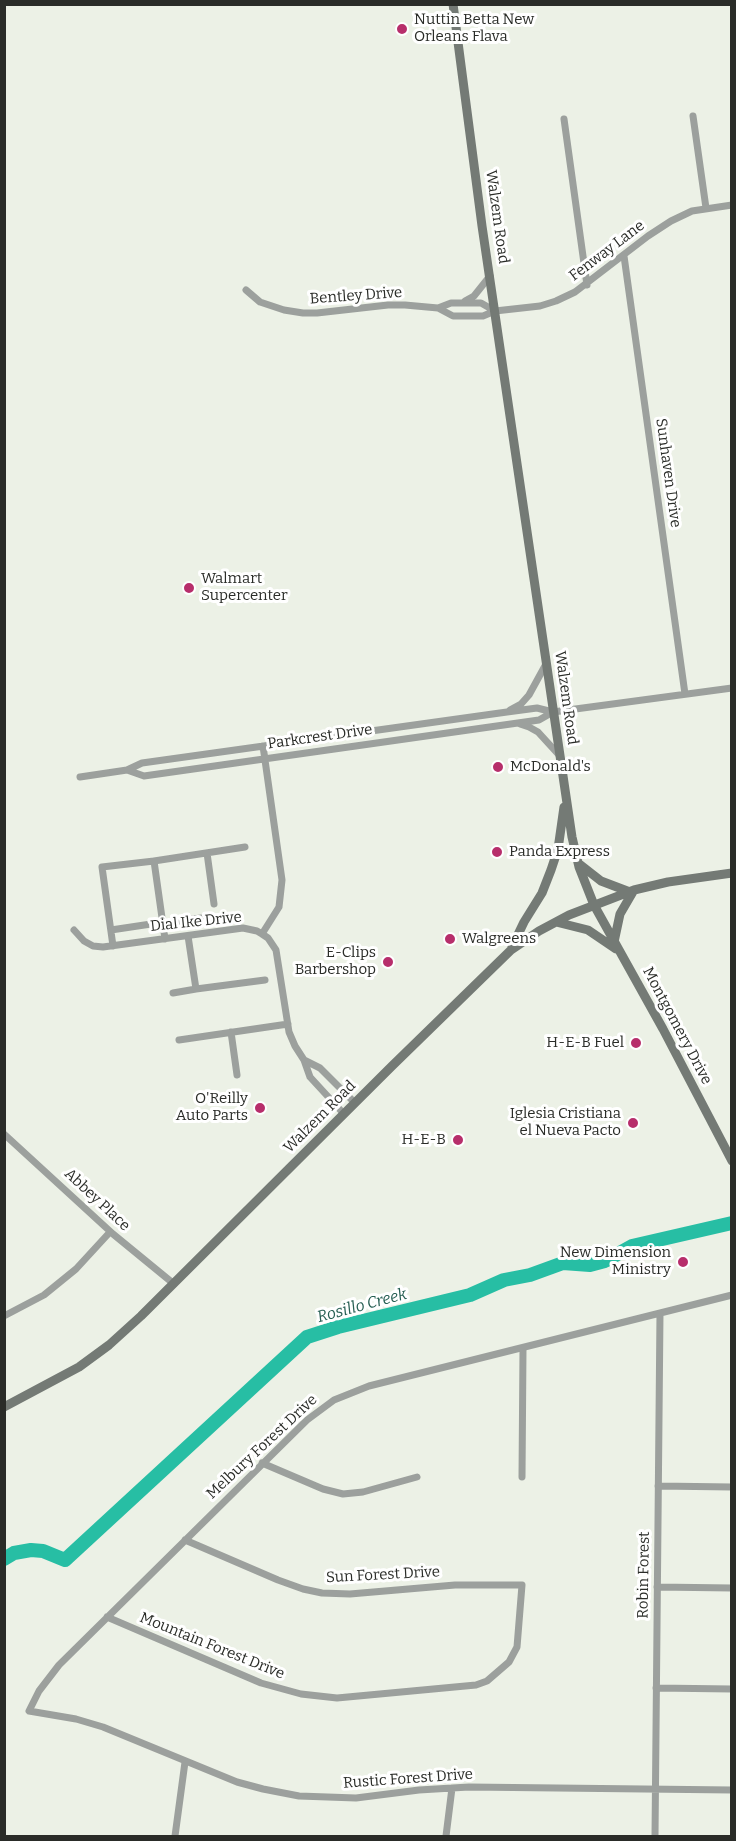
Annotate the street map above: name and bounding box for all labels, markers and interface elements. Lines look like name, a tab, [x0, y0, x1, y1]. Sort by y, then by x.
place label: Nuttin Betta New Orleans Flava	[414, 11, 534, 46]
marker: Nuttin Betta New Orleans Flava	[395, 22, 409, 36]
street label: Walzem Road	[482, 169, 512, 265]
street label: Fenway Lane	[566, 217, 648, 285]
street label: Bentley Drive	[309, 284, 403, 308]
street label: Sunhaven Drive	[651, 417, 685, 529]
place label: Walmart Supercenter	[201, 570, 288, 605]
marker: Walmart Supercenter	[182, 581, 196, 595]
street label: Walzem Road	[551, 650, 581, 746]
street label: Parkcrest Drive	[266, 721, 374, 753]
place label: McDonald's	[510, 758, 591, 776]
marker: McDonald's	[491, 760, 505, 774]
place label: Panda Express	[509, 843, 610, 861]
marker: Panda Express	[490, 845, 504, 859]
street label: Dial Ike Drive	[149, 908, 243, 936]
place label: Walgreens	[462, 930, 536, 948]
marker: Walgreens	[443, 932, 457, 946]
place label: E-Clips Barbershop	[295, 944, 376, 979]
marker: E-Clips Barbershop	[381, 955, 395, 969]
street label: Montgomery Drive	[638, 964, 716, 1088]
place label: H-E-B Fuel	[546, 1034, 624, 1052]
marker: H-E-B Fuel	[629, 1036, 643, 1050]
street label: Walzem Road	[280, 1077, 360, 1157]
place label: O'Reilly Auto Parts	[176, 1090, 248, 1125]
marker: O'Reilly Auto Parts	[253, 1101, 267, 1115]
place label: Iglesia Cristiana el Nueva Pacto	[510, 1105, 621, 1140]
marker: Iglesia Cristiana el Nueva Pacto	[626, 1116, 640, 1130]
place label: H-E-B	[401, 1131, 446, 1149]
marker: H-E-B	[451, 1133, 465, 1147]
street label: Abbey Place	[60, 1165, 134, 1235]
place label: New Dimension Ministry	[560, 1244, 671, 1279]
marker: New Dimension Ministry	[676, 1255, 690, 1269]
water label: Rosillo Creek	[315, 1285, 409, 1327]
street label: Melbury Forest Drive	[203, 1391, 321, 1503]
street label: Robin Forest	[634, 1531, 654, 1619]
street label: Sun Forest Drive	[326, 1563, 440, 1587]
street label: Mountain Forest Drive	[137, 1609, 287, 1683]
street label: Rustic Forest Drive	[342, 1765, 474, 1793]

